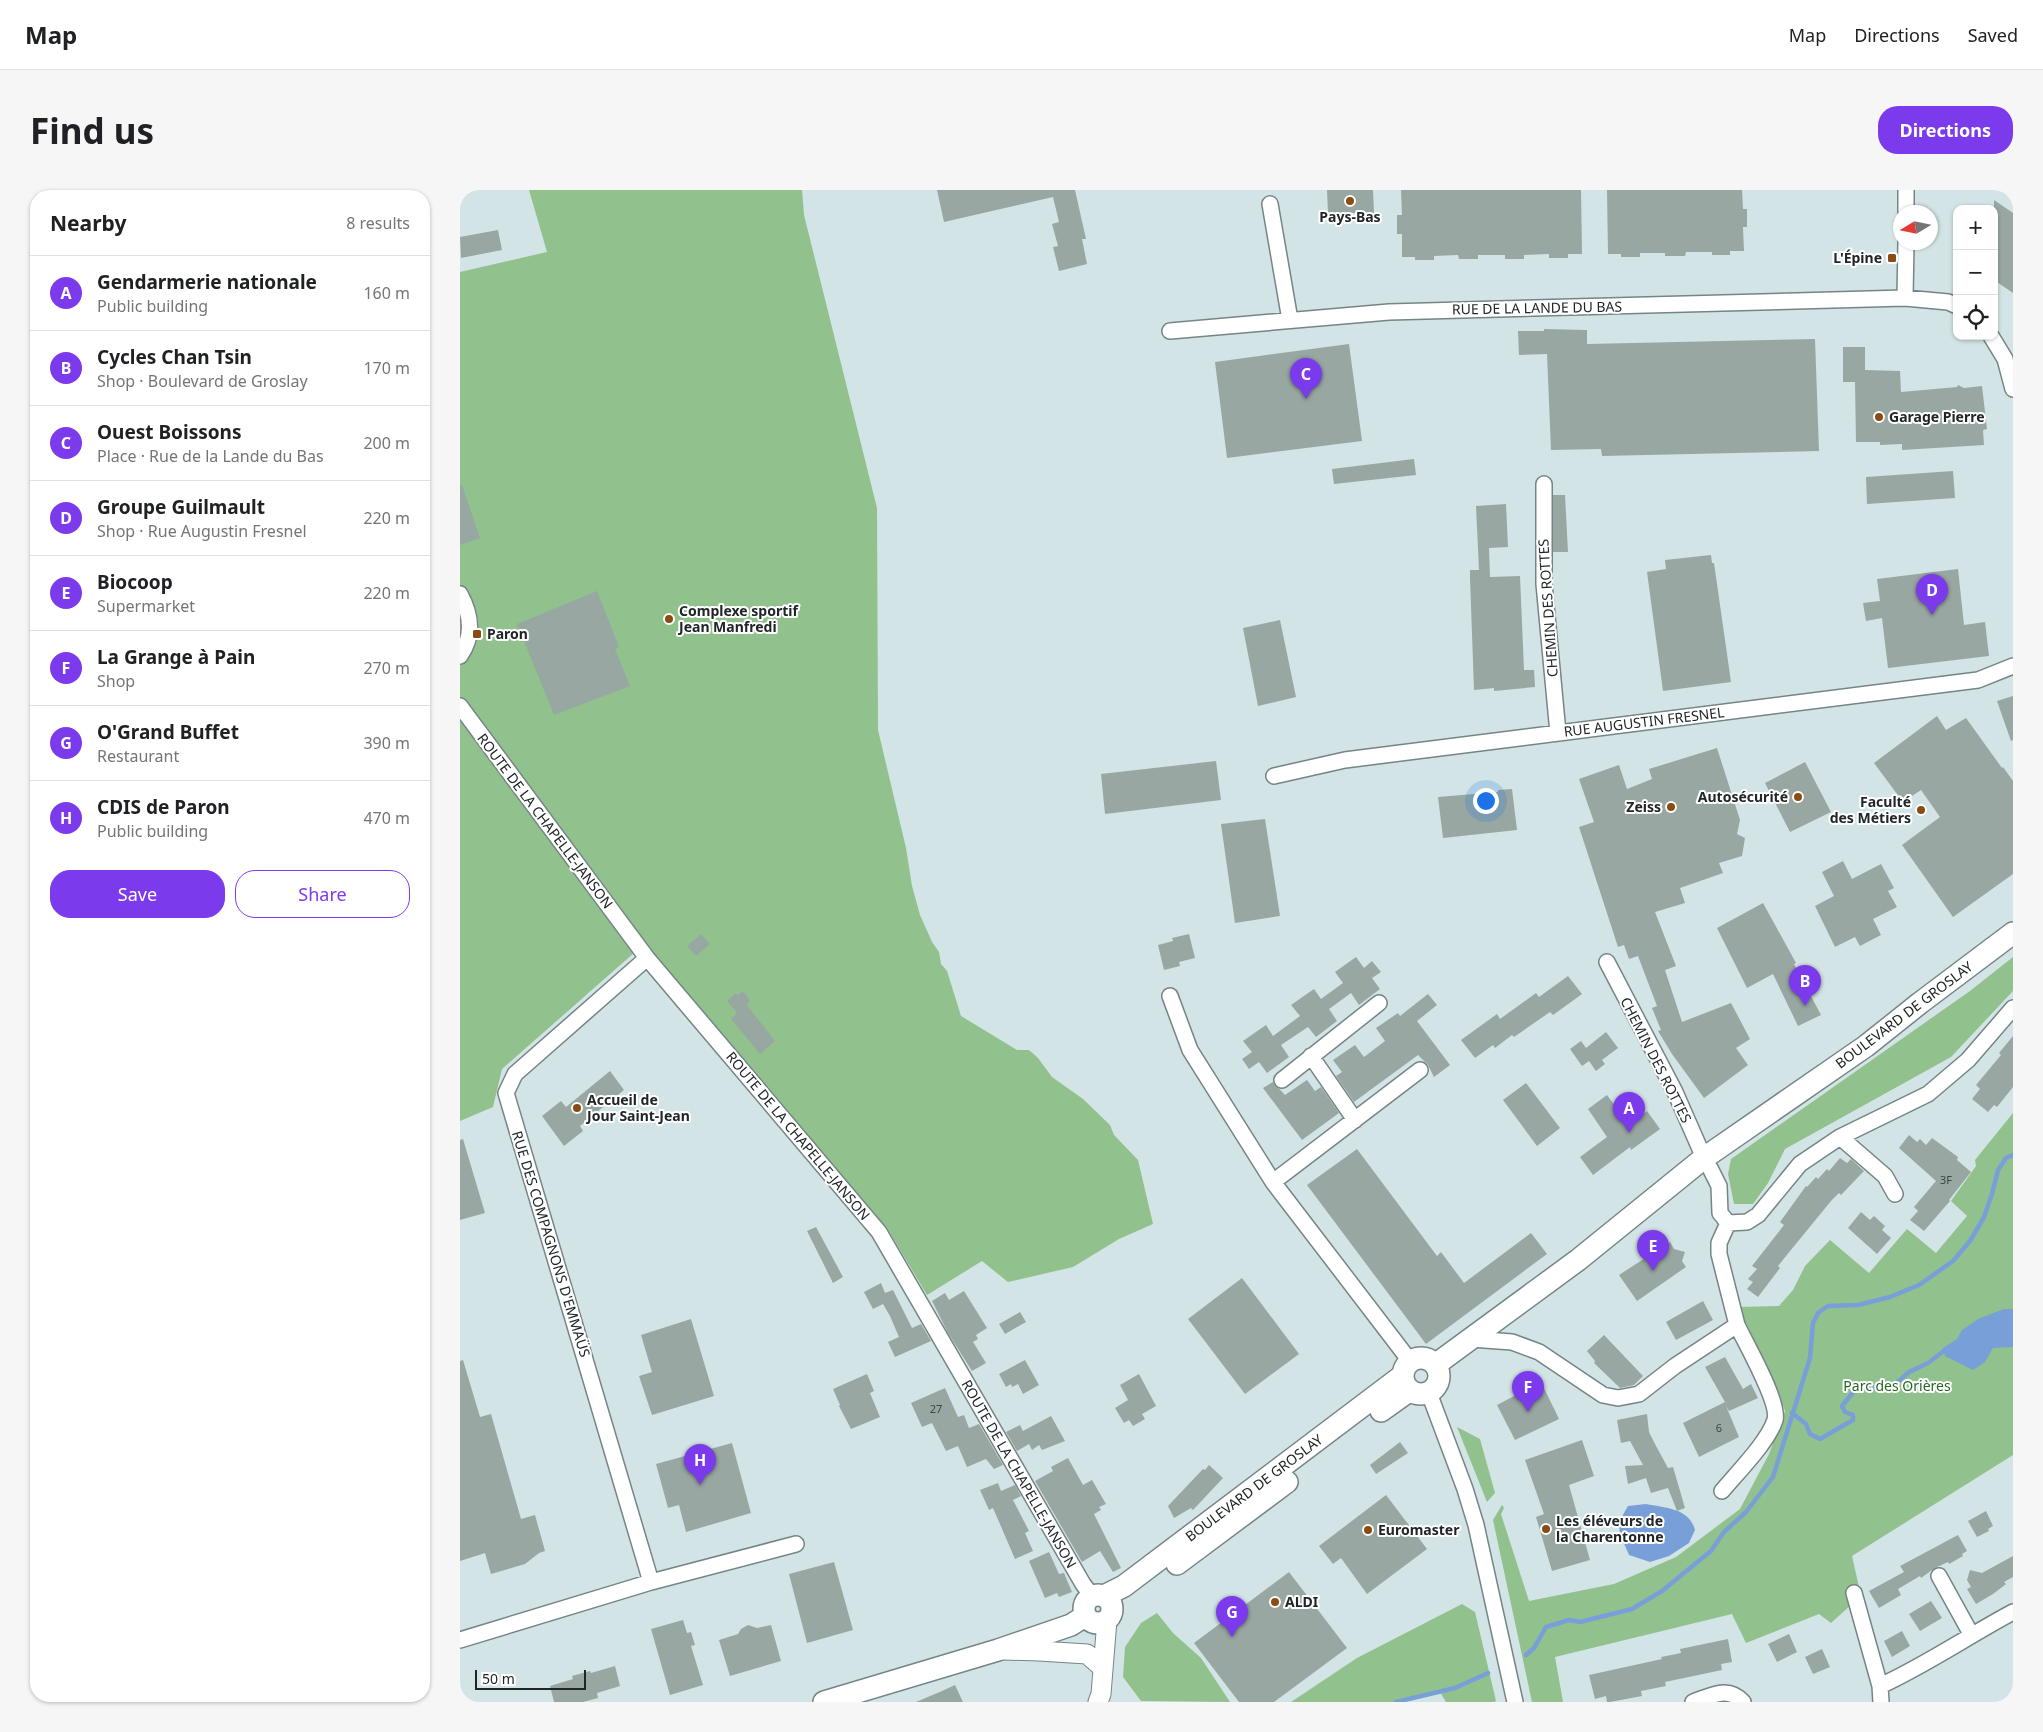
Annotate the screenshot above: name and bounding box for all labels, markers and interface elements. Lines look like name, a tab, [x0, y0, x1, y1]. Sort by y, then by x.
text: Map	[25, 18, 77, 51]
text: Map	[1789, 23, 1826, 47]
text: Directions	[1854, 23, 1940, 47]
text: Saved	[1968, 23, 2018, 47]
button: Directions	[1878, 106, 2013, 154]
text: Find us	[30, 107, 154, 154]
marker: Pays-Bas	[1344, 195, 1356, 207]
north arrow	[1893, 205, 1938, 250]
map controls	[1953, 205, 1998, 340]
button: +	[1953, 205, 1998, 250]
place label: Pays-Bas	[1319, 207, 1381, 226]
text: Nearby	[50, 209, 126, 237]
text: 8 results	[346, 212, 410, 234]
place label: L'Épine	[1833, 248, 1882, 267]
button: −	[1953, 250, 1998, 295]
marker: L'Épine	[1886, 252, 1898, 264]
text: Gendarmerie nationale	[97, 269, 317, 295]
text: A	[60, 282, 72, 304]
text: 160 m	[363, 282, 410, 304]
text: Public building	[97, 295, 208, 317]
button: locate	[1953, 295, 1998, 340]
street label: RUE DE LA LANDE DU BAS	[1452, 297, 1623, 318]
text: Cycles Chan Tsin	[97, 344, 252, 370]
text: B	[61, 357, 71, 379]
text: 170 m	[363, 357, 410, 379]
pin: C	[1290, 358, 1322, 399]
text: Shop · Boulevard de Groslay	[97, 370, 308, 392]
place label: Garage Pierre	[1889, 407, 1985, 426]
marker: Garage Pierre	[1873, 411, 1885, 423]
text: Ouest Boissons	[97, 419, 241, 445]
text: C	[61, 432, 71, 454]
text: 200 m	[363, 432, 410, 454]
text: Place · Rue de la Lande du Bas	[97, 445, 324, 467]
text: Groupe Guilmault	[97, 494, 265, 520]
text: D	[60, 507, 72, 529]
text: 220 m	[363, 507, 410, 529]
text: Shop · Rue Augustin Fresnel	[97, 520, 307, 542]
street label: CHEMIN DES ROTTES	[1533, 538, 1562, 678]
text: Biocoop	[97, 569, 173, 595]
pin: D	[1916, 574, 1948, 615]
text: E	[62, 582, 70, 604]
text: 220 m	[363, 582, 410, 604]
text: Supermarket	[97, 595, 195, 617]
place label: Complexe sportif Jean Manfredi	[677, 601, 799, 636]
marker: Complexe sportif Jean Manfredi	[663, 613, 675, 625]
place label: Paron	[487, 624, 528, 643]
marker: Paron	[471, 628, 483, 640]
text: La Grange à Pain	[97, 644, 255, 670]
text: F	[62, 657, 70, 679]
text: 270 m	[363, 657, 410, 679]
text: Shop	[97, 670, 135, 692]
street label: RUE AUGUSTIN FRESNEL	[1563, 702, 1725, 741]
text: O'Grand Buffet	[97, 719, 239, 745]
street label: ROUTE DE LA CHAPELLE-JANSON	[473, 729, 618, 912]
text: G	[60, 732, 72, 754]
text: 390 m	[363, 732, 410, 754]
text: Restaurant	[97, 745, 179, 767]
place label: Autosécurité	[1698, 787, 1788, 806]
your location	[1473, 788, 1499, 814]
marker: Autosécurité	[1792, 791, 1804, 803]
place label: Faculté des Métiers	[1830, 792, 1911, 827]
text: CDIS de Paron	[97, 794, 230, 820]
place label: Zeiss	[1626, 797, 1661, 816]
marker: Zeiss	[1665, 801, 1677, 813]
marker: Faculté des Métiers	[1915, 804, 1927, 816]
text: H	[60, 807, 72, 829]
text: 470 m	[363, 807, 410, 829]
text: Public building	[97, 820, 208, 842]
button: Save	[50, 870, 225, 918]
button: Share	[235, 870, 410, 918]
street label: BOULEVARD DE GROSLAY	[1831, 957, 1976, 1073]
pin: B	[1789, 965, 1821, 1006]
street label: CHEMIN DES ROTTES	[1617, 994, 1697, 1126]
street label: ROUTE DE LA CHAPELLE-JANSON	[722, 1047, 875, 1224]
place label: Accueil de Jour Saint-Jean	[585, 1090, 690, 1125]
pin: A	[1613, 1092, 1645, 1133]
marker: Accueil de Jour Saint-Jean	[571, 1102, 583, 1114]
street label: RUE DES COMPAGNONS D'EMMAÜS	[508, 1128, 595, 1360]
house number: 3F	[1940, 1172, 1952, 1187]
pin: E	[1637, 1230, 1669, 1271]
pin: F	[1512, 1371, 1544, 1412]
street label: ROUTE DE LA CHAPELLE-JANSON	[958, 1376, 1081, 1571]
park label: Parc des Orières	[1843, 1376, 1951, 1395]
house number: 27	[930, 1401, 942, 1416]
house number: 6	[1716, 1420, 1722, 1435]
street label: BOULEVARD DE GROSLAY	[1181, 1430, 1326, 1546]
pin: H	[684, 1444, 716, 1485]
place label: Les éléveurs de la Charentonne	[1556, 1511, 1664, 1546]
place label: Euromaster	[1378, 1520, 1460, 1539]
marker: Les éléveurs de la Charentonne	[1540, 1523, 1552, 1535]
marker: Euromaster	[1362, 1524, 1374, 1536]
place label: ALDI	[1285, 1592, 1318, 1611]
pin: G	[1216, 1596, 1248, 1637]
marker: ALDI	[1269, 1596, 1281, 1608]
scale bar	[475, 1667, 586, 1690]
text: 50 m	[482, 1669, 515, 1688]

